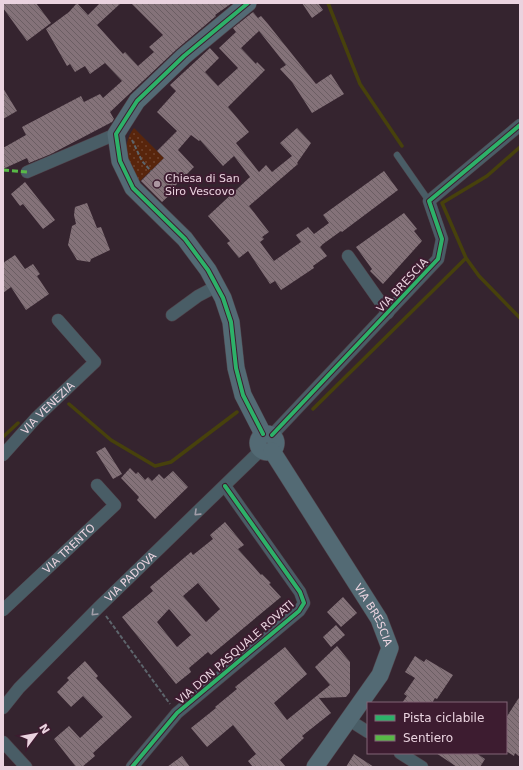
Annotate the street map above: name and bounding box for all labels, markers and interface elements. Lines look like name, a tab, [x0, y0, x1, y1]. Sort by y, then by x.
place label: Chiesa di San Siro Vescovo	[165, 172, 240, 198]
marker: Chiesa di San Siro Vescovo	[152, 179, 162, 189]
street label: VIA BRESCIA	[374, 255, 431, 315]
street label: VIA VENEZIA	[19, 379, 78, 437]
one-way arrow	[194, 508, 202, 516]
street label: VIA TRENTO	[40, 521, 98, 576]
street label: VIA PADOVA	[102, 549, 159, 605]
street label: VIA BRESCIA	[351, 581, 395, 649]
street label: VIA DON PASQUALE ROVATI	[174, 598, 297, 707]
one-way arrow	[91, 608, 98, 616]
legend	[367, 702, 507, 754]
text: Pista ciclabile	[403, 711, 484, 725]
north arrow	[16, 714, 56, 754]
text: N	[36, 722, 52, 736]
text: Sentiero	[403, 731, 453, 745]

